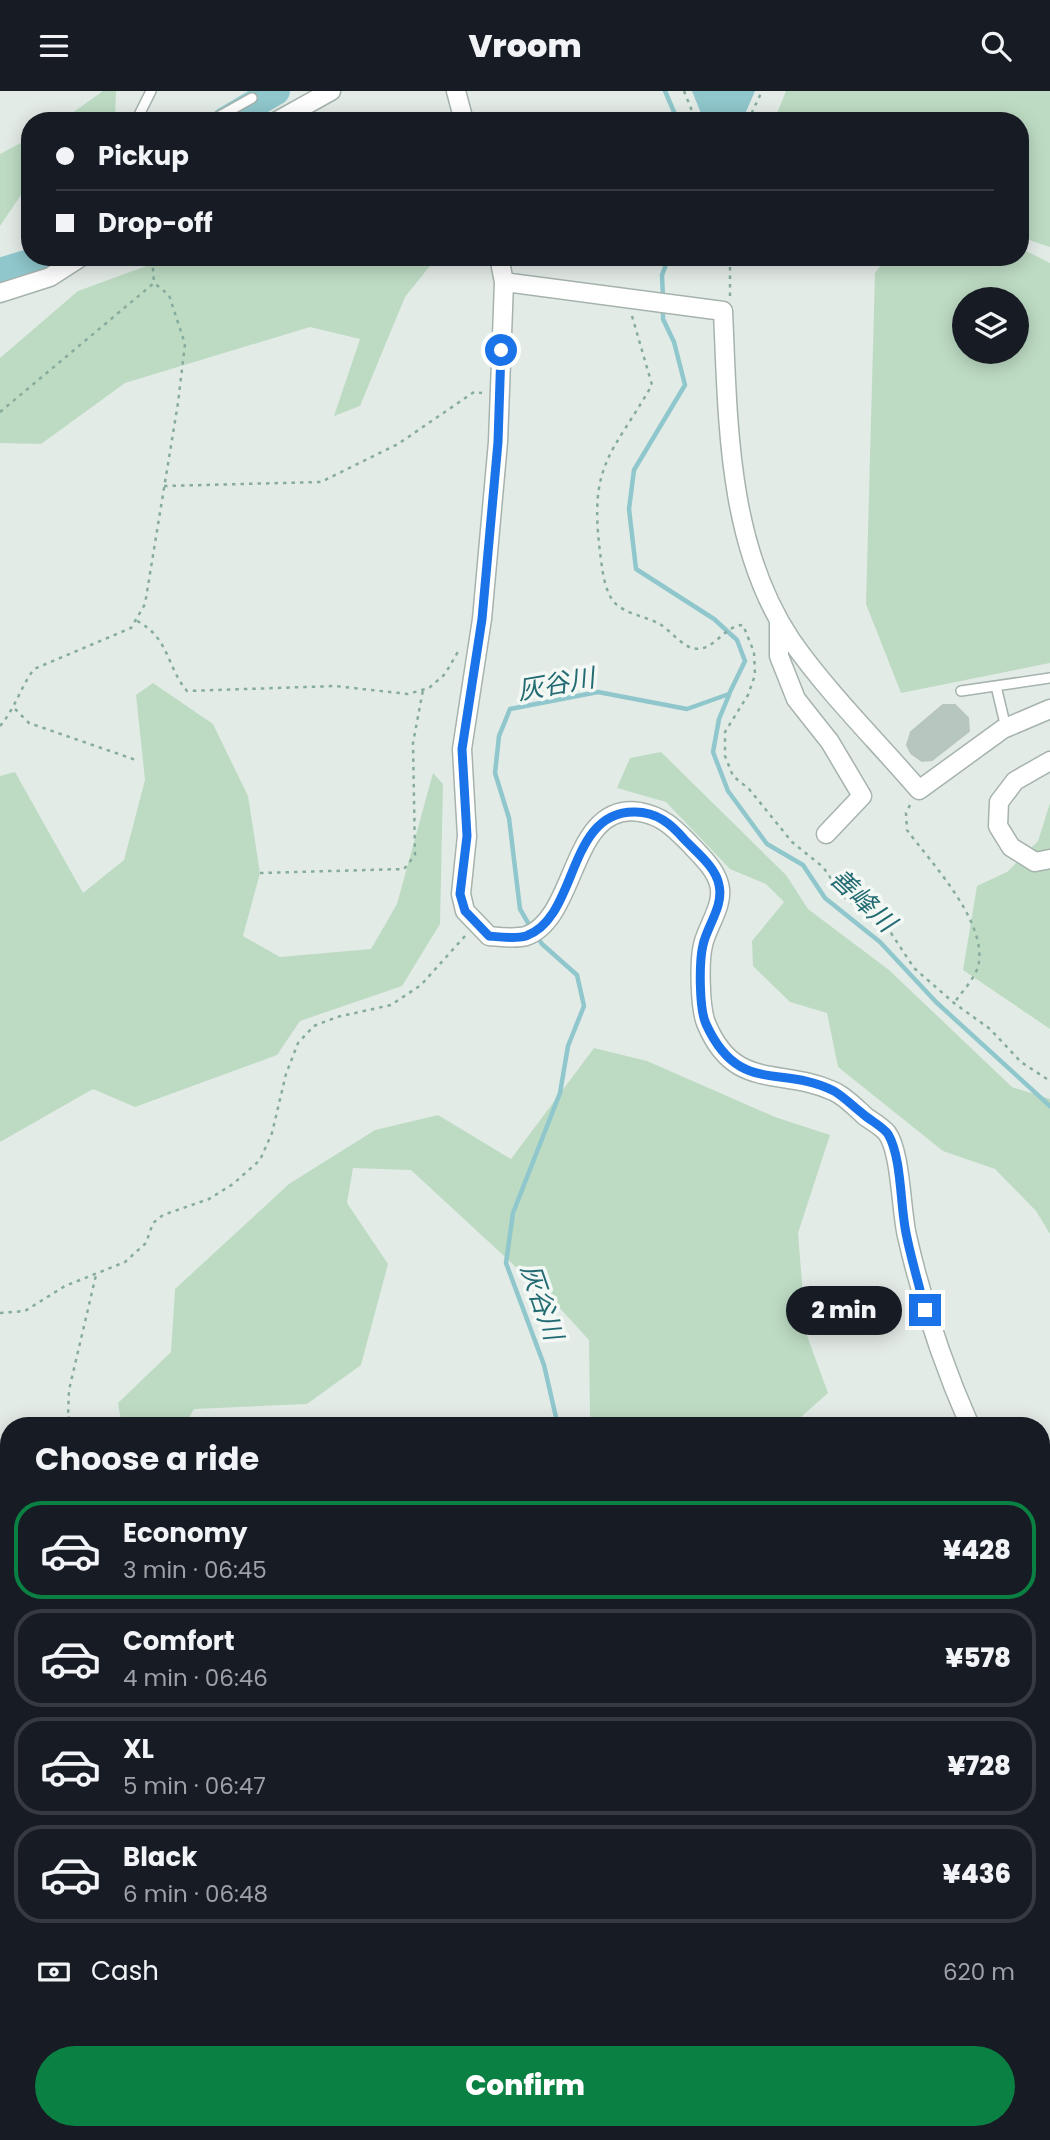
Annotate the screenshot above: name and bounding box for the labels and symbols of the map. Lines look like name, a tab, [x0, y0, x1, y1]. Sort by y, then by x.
route start	[485, 334, 517, 366]
water label: 灰谷川	[514, 659, 600, 709]
water label: 善峰川	[822, 860, 906, 942]
water label: 灰谷川	[512, 1259, 573, 1348]
callout: 2 min	[785, 1285, 900, 1335]
route end	[909, 1294, 941, 1326]

